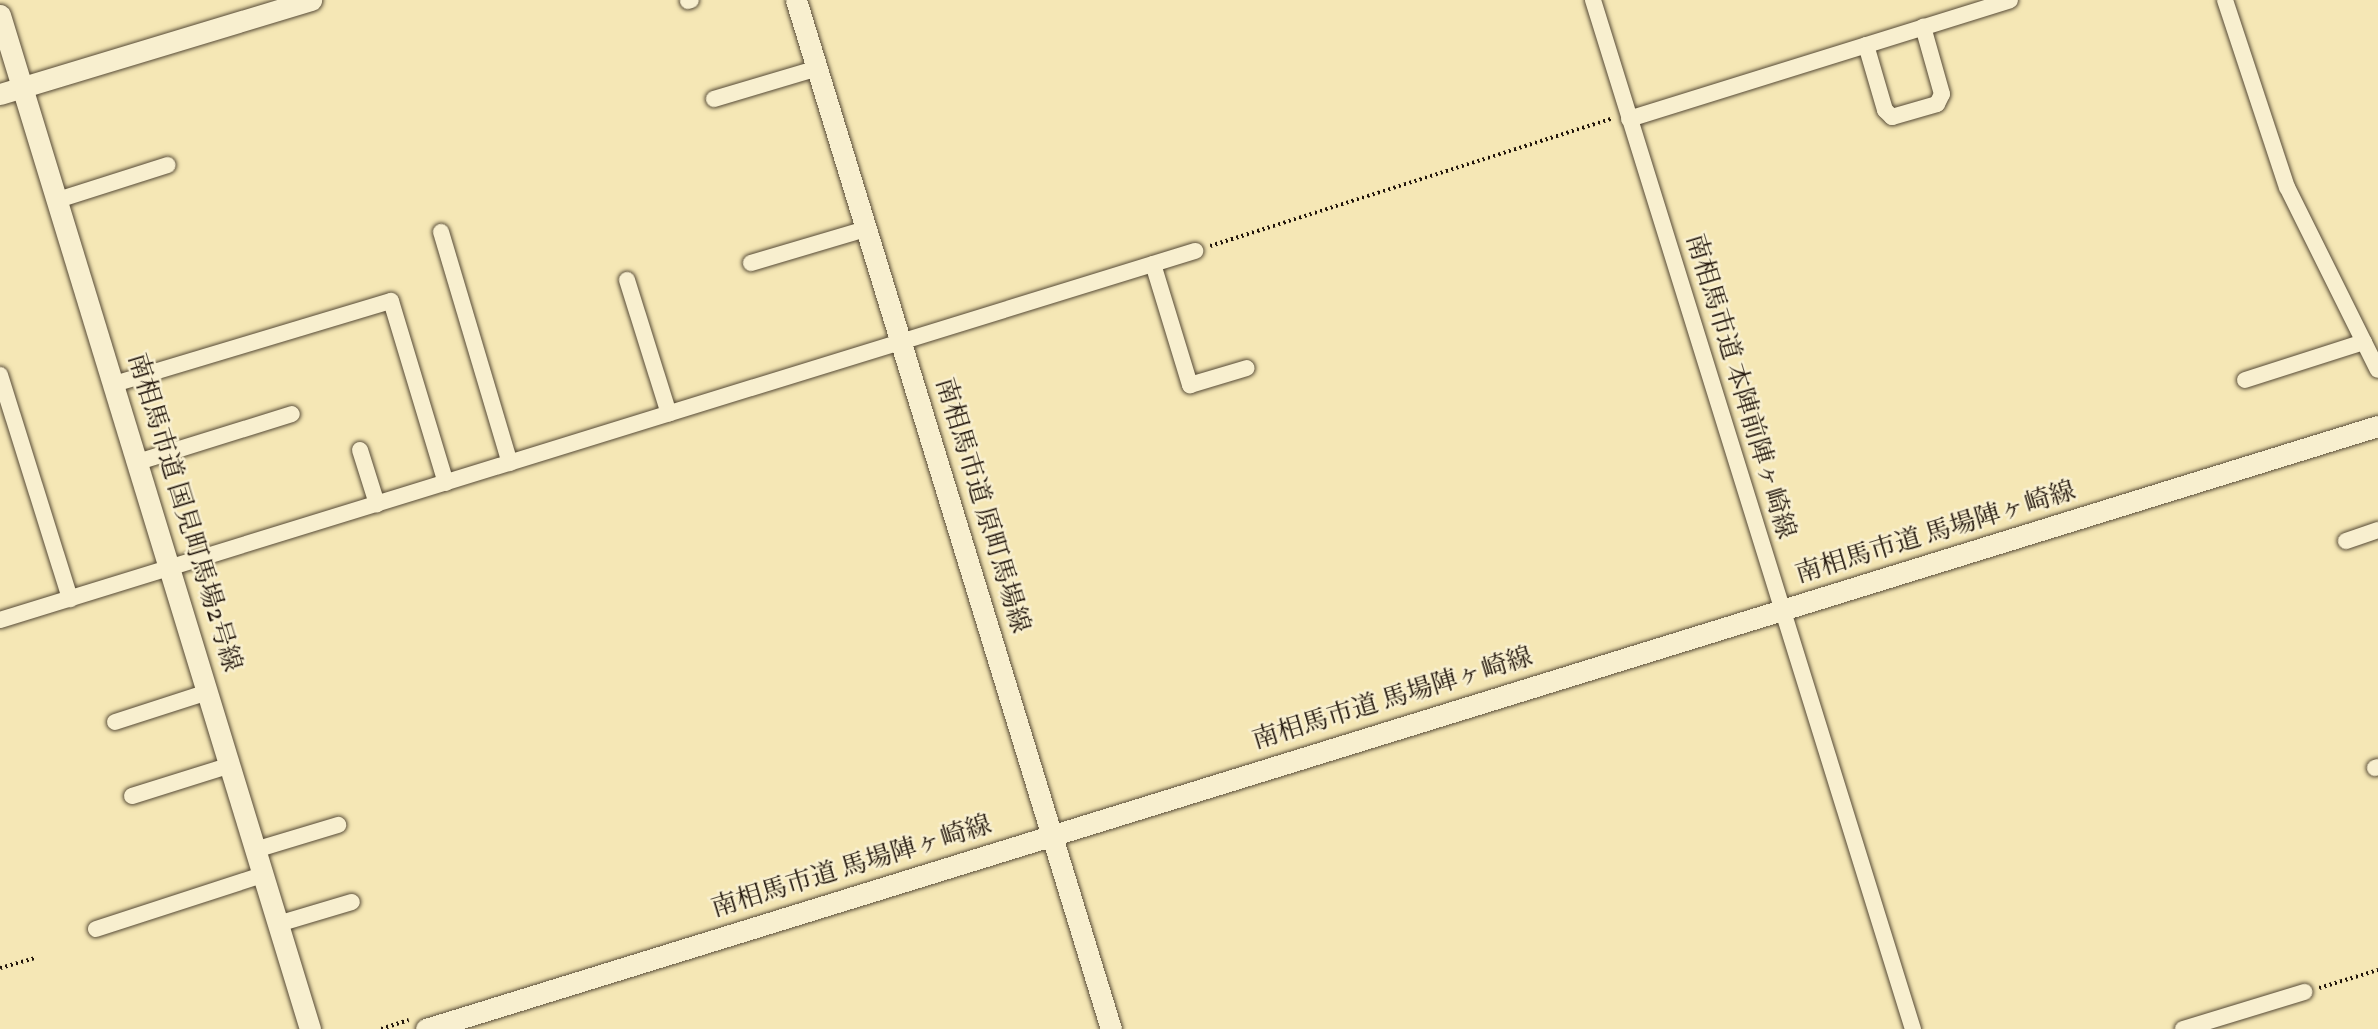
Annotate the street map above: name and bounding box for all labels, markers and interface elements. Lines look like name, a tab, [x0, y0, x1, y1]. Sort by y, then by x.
street label: 南相馬市道 本陣前陣ヶ崎線	[1678, 231, 1800, 543]
street label: 南相馬市道 国見町馬場2号線	[120, 350, 246, 676]
street label: 南相馬市道 原町馬場線	[927, 375, 1035, 637]
street label: 南相馬市道 馬場陣ヶ崎線	[1792, 477, 2080, 591]
street label: 南相馬市道 馬場陣ヶ崎線	[1249, 643, 1537, 757]
street label: 南相馬市道 馬場陣ヶ崎線	[708, 811, 996, 925]

